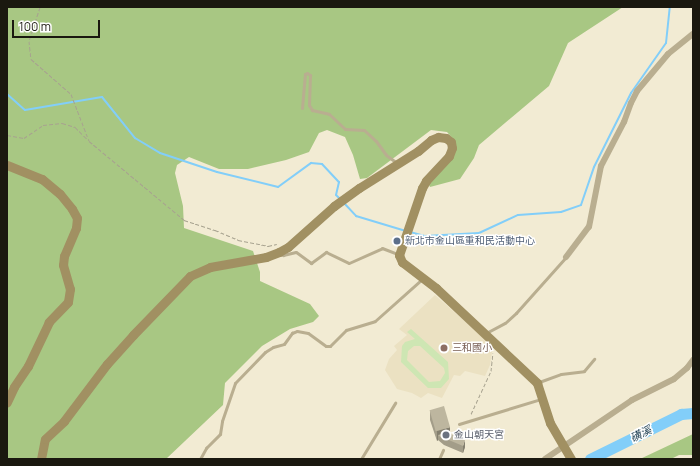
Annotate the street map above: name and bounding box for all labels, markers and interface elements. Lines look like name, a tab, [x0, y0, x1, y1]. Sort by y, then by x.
scale bar	[14, 12, 102, 38]
text: 100 m	[19, 18, 51, 35]
place label: 新北市金山區重和民活動中心	[405, 235, 535, 247]
marker: 新北市金山區重和民活動中心	[392, 236, 402, 246]
place label: 三和國小	[452, 342, 492, 354]
marker: 三和國小	[439, 343, 449, 353]
water label: 磺溪	[628, 423, 654, 445]
place label: 金山朝天宮	[454, 429, 504, 441]
marker: 金山朝天宮	[441, 430, 451, 440]

